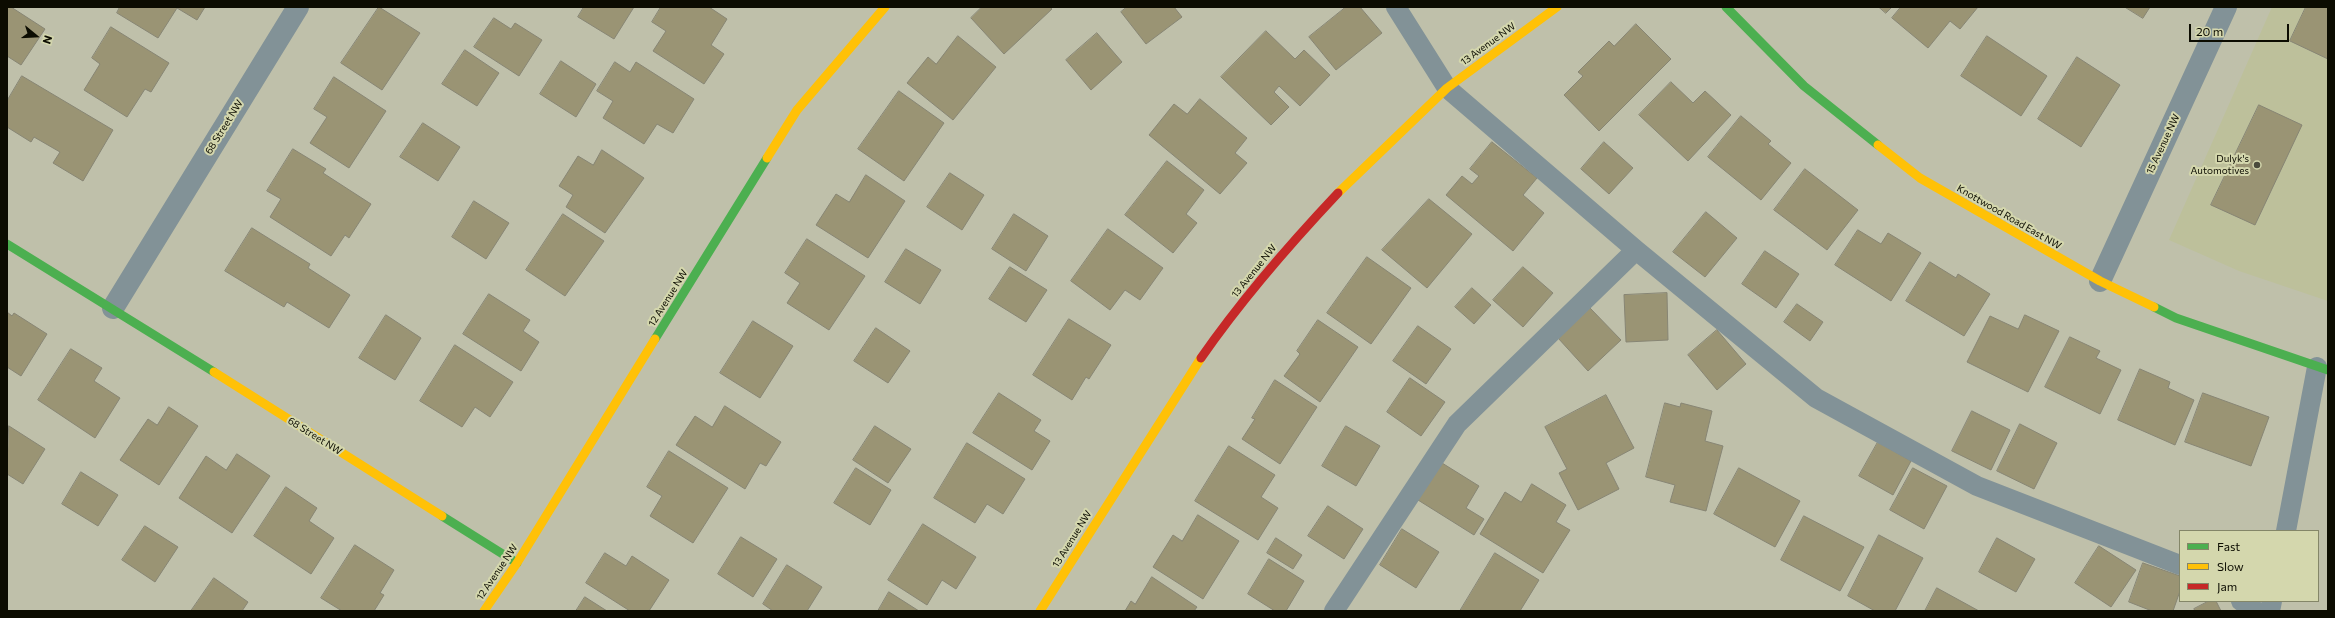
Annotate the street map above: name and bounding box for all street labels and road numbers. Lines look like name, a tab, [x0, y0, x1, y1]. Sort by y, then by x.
street label: 13 Avenue NW	[1458, 20, 1518, 68]
street label: 68 Street NW	[202, 98, 246, 156]
street label: 15 Avenue NW	[2144, 112, 2182, 176]
street label: Knottwood Road East NW	[1955, 182, 2063, 252]
street label: 13 Avenue NW	[1229, 242, 1279, 300]
street label: 12 Avenue NW	[646, 267, 690, 329]
street label: 68 Street NW	[286, 414, 344, 458]
street label: 13 Avenue NW	[1050, 508, 1094, 570]
street label: 12 Avenue NW	[474, 542, 520, 602]

